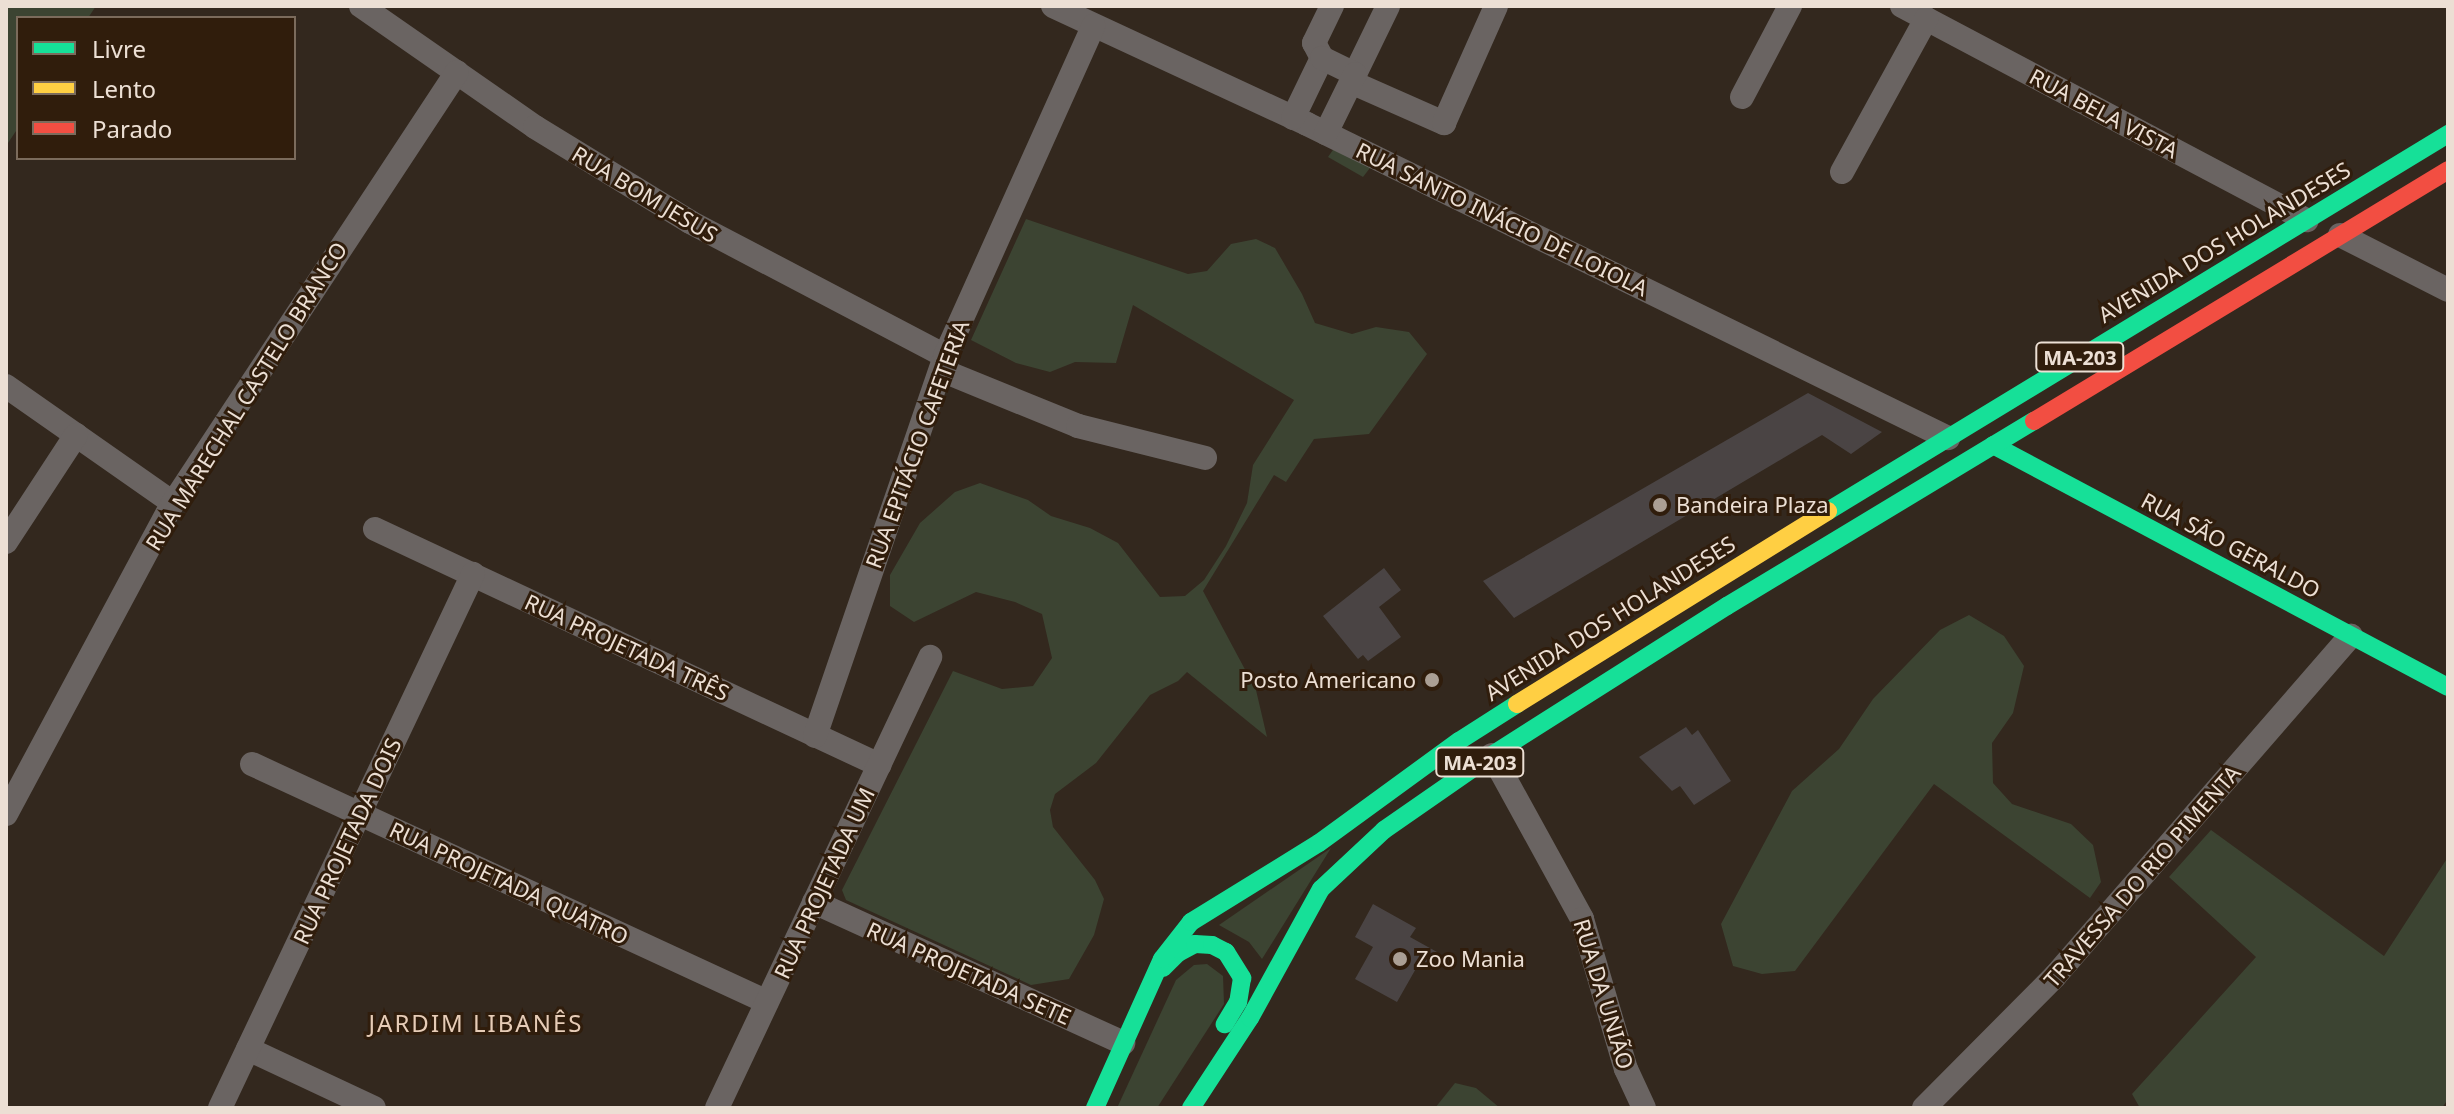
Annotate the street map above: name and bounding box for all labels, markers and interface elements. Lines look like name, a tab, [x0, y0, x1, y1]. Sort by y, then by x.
legend	[16, 16, 296, 160]
text: Livre	[92, 32, 146, 65]
street label: RUA BELA VISTA	[2025, 63, 2183, 163]
text: Lento	[92, 72, 156, 105]
text: Parado	[92, 112, 172, 145]
street label: RUA SANTO INÁCIO DE LOIOLA	[1352, 137, 1652, 301]
street label: RUA BOM JESUS	[568, 140, 722, 248]
street label: AVENIDA DOS HOLANDESES	[2093, 156, 2355, 328]
street label: RUA MARECHAL CASTELO BRANCO	[140, 237, 352, 555]
street label: RUA EPITÁCIO CAFETERIA	[860, 316, 974, 572]
road number: MA-203	[2034, 341, 2126, 373]
street label: RUA SÃO GERALDO	[2137, 487, 2325, 603]
place label: Bandeira Plaza	[1676, 492, 1829, 518]
marker: Bandeira Plaza	[1651, 496, 1669, 514]
street label: AVENIDA DOS HOLANDESES	[1480, 530, 1740, 706]
street label: RUA PROJETADA TRÊS	[521, 588, 733, 706]
place label: Posto Americano	[1240, 667, 1416, 693]
marker: Posto Americano	[1423, 671, 1441, 689]
street label: RUA PROJETADA DOIS	[288, 734, 406, 948]
road number: MA-203	[1434, 746, 1526, 778]
street label: TRAVESSA DO RIO PIMENTA	[2038, 759, 2246, 993]
street label: RUA PROJETADA UM	[768, 783, 880, 983]
street label: RUA PROJETADA QUATRO	[385, 816, 633, 950]
street label: RUA PROJETADA SETE	[863, 916, 1075, 1030]
street label: RUA DA UNIÃO	[1569, 916, 1639, 1072]
place label: Zoo Mania	[1416, 946, 1525, 972]
marker: Zoo Mania	[1391, 950, 1409, 968]
district label: JARDIM LIBANÊS	[369, 1009, 583, 1037]

